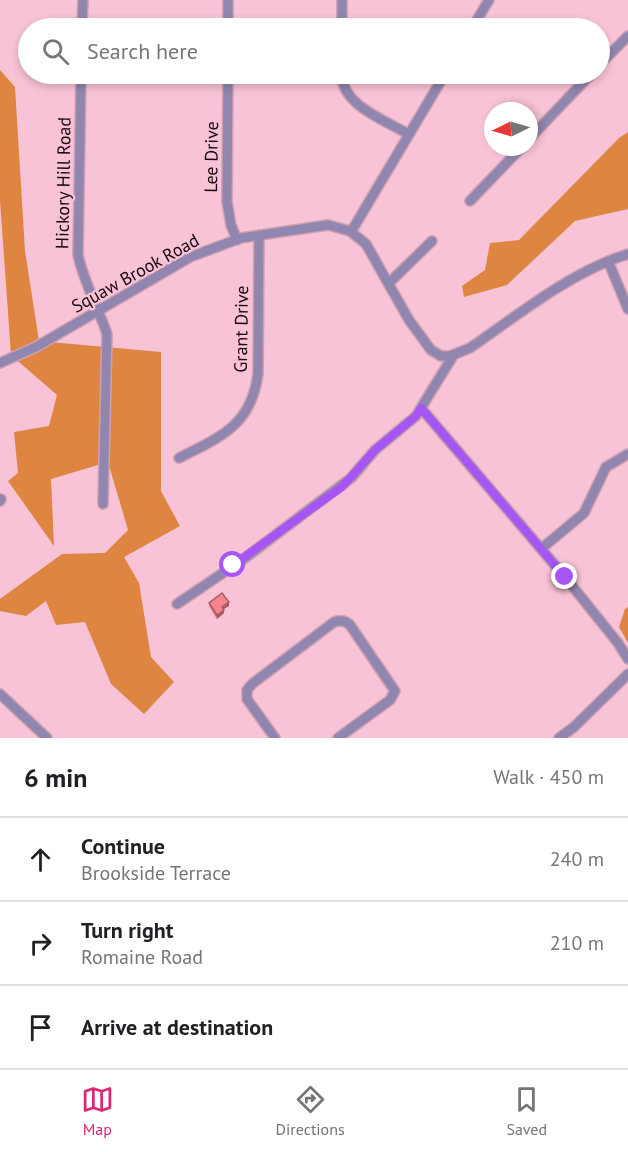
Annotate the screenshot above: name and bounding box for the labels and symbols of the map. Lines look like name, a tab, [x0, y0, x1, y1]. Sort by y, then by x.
north arrow	[484, 102, 538, 156]
street label: Hickory Hill Road	[50, 117, 76, 249]
street label: Lee Drive	[199, 121, 223, 193]
street label: Squaw Brook Road	[67, 228, 203, 318]
street label: Grant Drive	[229, 285, 253, 373]
route start	[219, 551, 245, 577]
route end	[551, 563, 577, 589]

